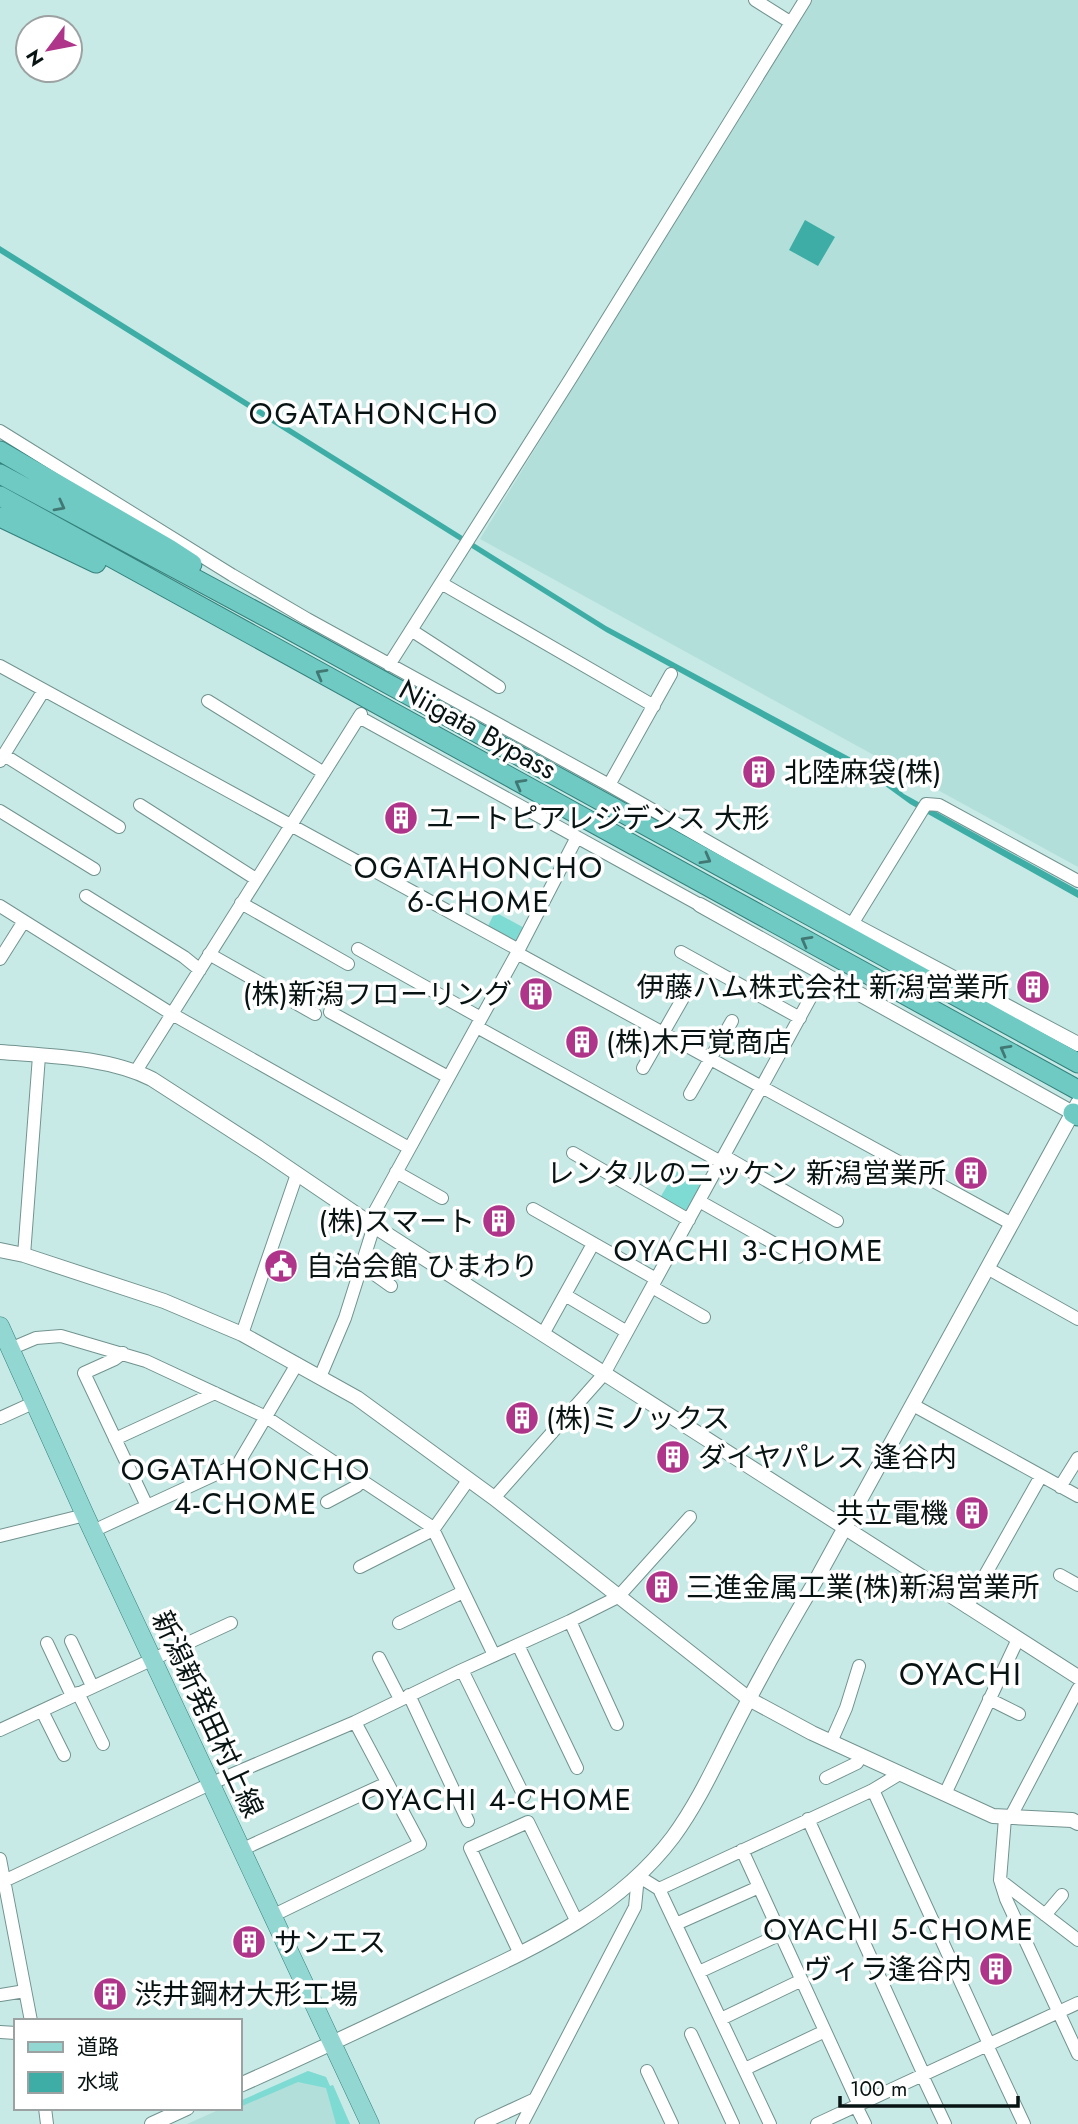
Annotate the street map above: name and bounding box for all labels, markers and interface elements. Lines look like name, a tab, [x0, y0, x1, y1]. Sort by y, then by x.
north arrow	[14, 14, 84, 84]
text: N	[20, 44, 50, 71]
district label: OGATAHONCHO	[249, 392, 499, 435]
one-way arrow	[53, 498, 65, 511]
one-way arrow	[316, 669, 328, 682]
street label: Niigata Bypass	[392, 669, 564, 790]
place label: 北陸麻袋(株)	[784, 752, 941, 793]
building icon: 北陸麻袋(株)	[740, 753, 778, 791]
one-way arrow	[515, 779, 528, 792]
place label: ユートピアレジデンス 大形	[426, 798, 770, 839]
building icon: ユートピアレジデンス 大形	[382, 799, 420, 837]
district label: OGATAHONCHO 6-CHOME	[354, 846, 604, 923]
one-way arrow	[699, 850, 711, 864]
one-way arrow	[800, 936, 813, 949]
place label: 伊藤ハム株式会社 新潟営業所	[637, 967, 1009, 1008]
building icon: 伊藤ハム株式会社 新潟営業所	[1014, 968, 1052, 1006]
place label: (株)新潟フローリング	[243, 974, 512, 1015]
building icon: (株)新潟フローリング	[517, 975, 555, 1013]
place label: (株)木戸覚商店	[606, 1022, 791, 1063]
building icon: (株)木戸覚商店	[563, 1023, 601, 1061]
one-way arrow	[1000, 1045, 1012, 1058]
place label: レンタルのニッケン 新潟営業所	[546, 1153, 946, 1194]
building icon: レンタルのニッケン 新潟営業所	[952, 1154, 990, 1192]
place label: (株)スマート	[318, 1201, 475, 1242]
building icon: (株)スマート	[480, 1202, 518, 1240]
district label: OYACHI 3-CHOME	[613, 1229, 885, 1272]
place label: 自治会館 ひまわり	[306, 1246, 538, 1287]
public building icon: 自治会館 ひまわり	[262, 1247, 300, 1285]
place label: (株)ミノックス	[546, 1398, 730, 1439]
building icon: (株)ミノックス	[503, 1399, 541, 1437]
place label: ダイヤパレス 逢谷内	[698, 1437, 957, 1478]
building icon: ダイヤパレス 逢谷内	[654, 1438, 692, 1476]
district label: OGATAHONCHO 4-CHOME	[121, 1448, 371, 1525]
place label: 共立電機	[836, 1493, 948, 1534]
building icon: 共立電機	[953, 1494, 991, 1532]
place label: 三進金属工業(株)新潟営業所	[686, 1567, 1039, 1608]
building icon: 三進金属工業(株)新潟営業所	[643, 1568, 681, 1606]
street label: 新潟新発田村上線	[142, 1604, 273, 1824]
district label: OYACHI	[899, 1651, 1023, 1697]
district label: OYACHI 4-CHOME	[361, 1778, 633, 1821]
district label: OYACHI 5-CHOME	[763, 1908, 1035, 1951]
place label: サンエス	[274, 1922, 386, 1963]
building icon: サンエス	[230, 1923, 268, 1961]
place label: ヴィラ逢谷内	[804, 1949, 972, 1990]
building icon: ヴィラ逢谷内	[977, 1950, 1015, 1988]
place label: 渋井鋼材大形工場	[134, 1974, 358, 2015]
building icon: 渋井鋼材大形工場	[91, 1975, 129, 2013]
legend	[14, 2019, 242, 2110]
text: 道路	[77, 2032, 119, 2062]
scale bar	[840, 2064, 1018, 2108]
text: 水域	[77, 2067, 119, 2097]
text: 100 m	[850, 2074, 907, 2104]

